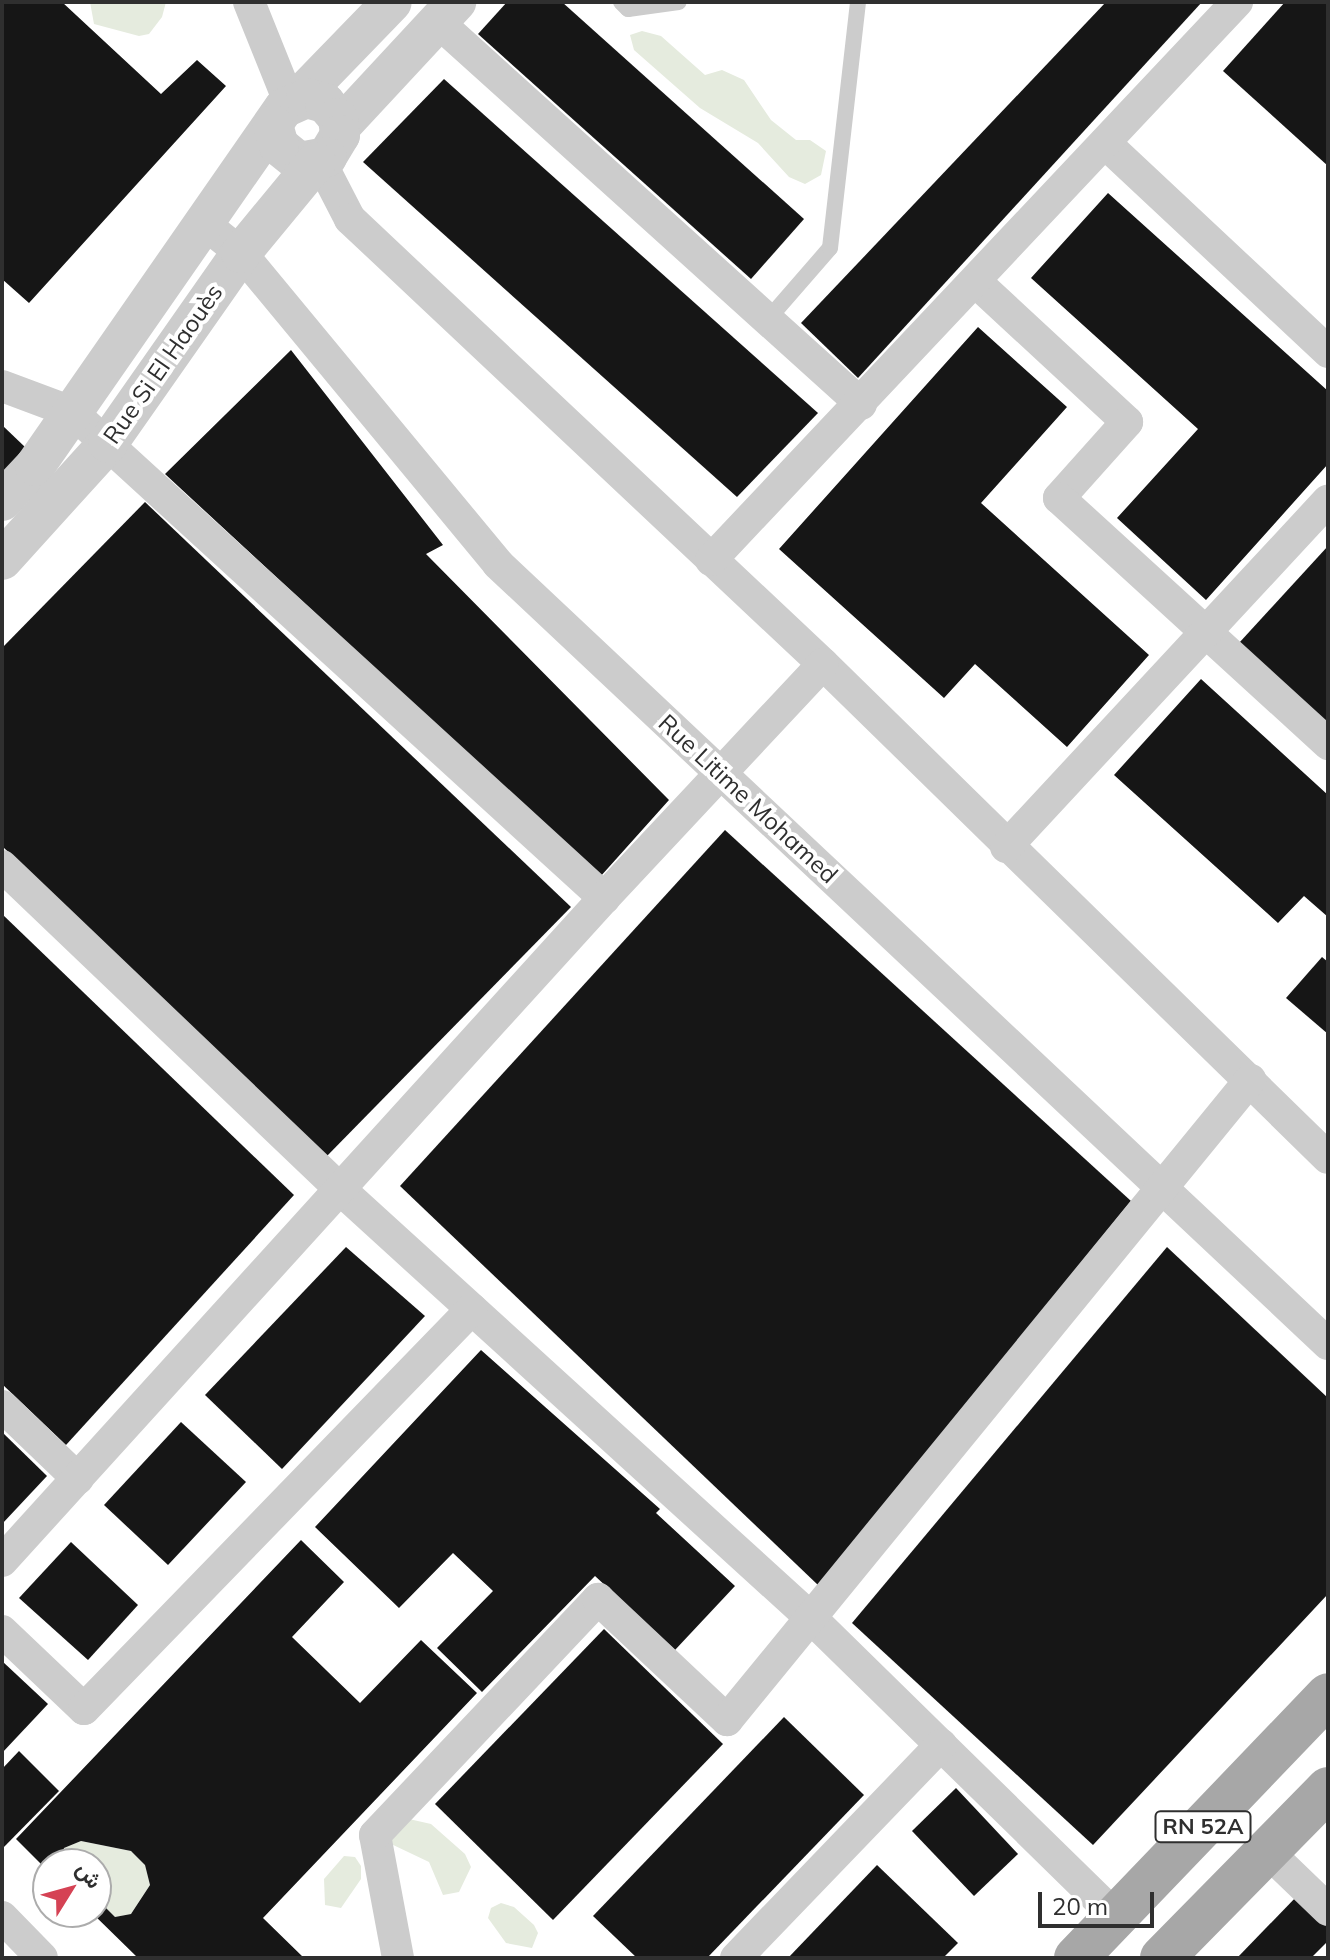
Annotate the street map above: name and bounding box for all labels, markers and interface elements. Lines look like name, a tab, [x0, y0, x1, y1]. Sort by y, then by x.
street label: Rue Si El Haouès	[97, 279, 229, 449]
street label: Rue Litime Mohamed	[652, 709, 844, 889]
road number: RN 52A	[1153, 1809, 1253, 1845]
north arrow	[32, 1848, 112, 1928]
text: ش	[70, 1856, 109, 1894]
scale bar	[1042, 1876, 1158, 1926]
text: 20 m	[1052, 1891, 1108, 1921]

